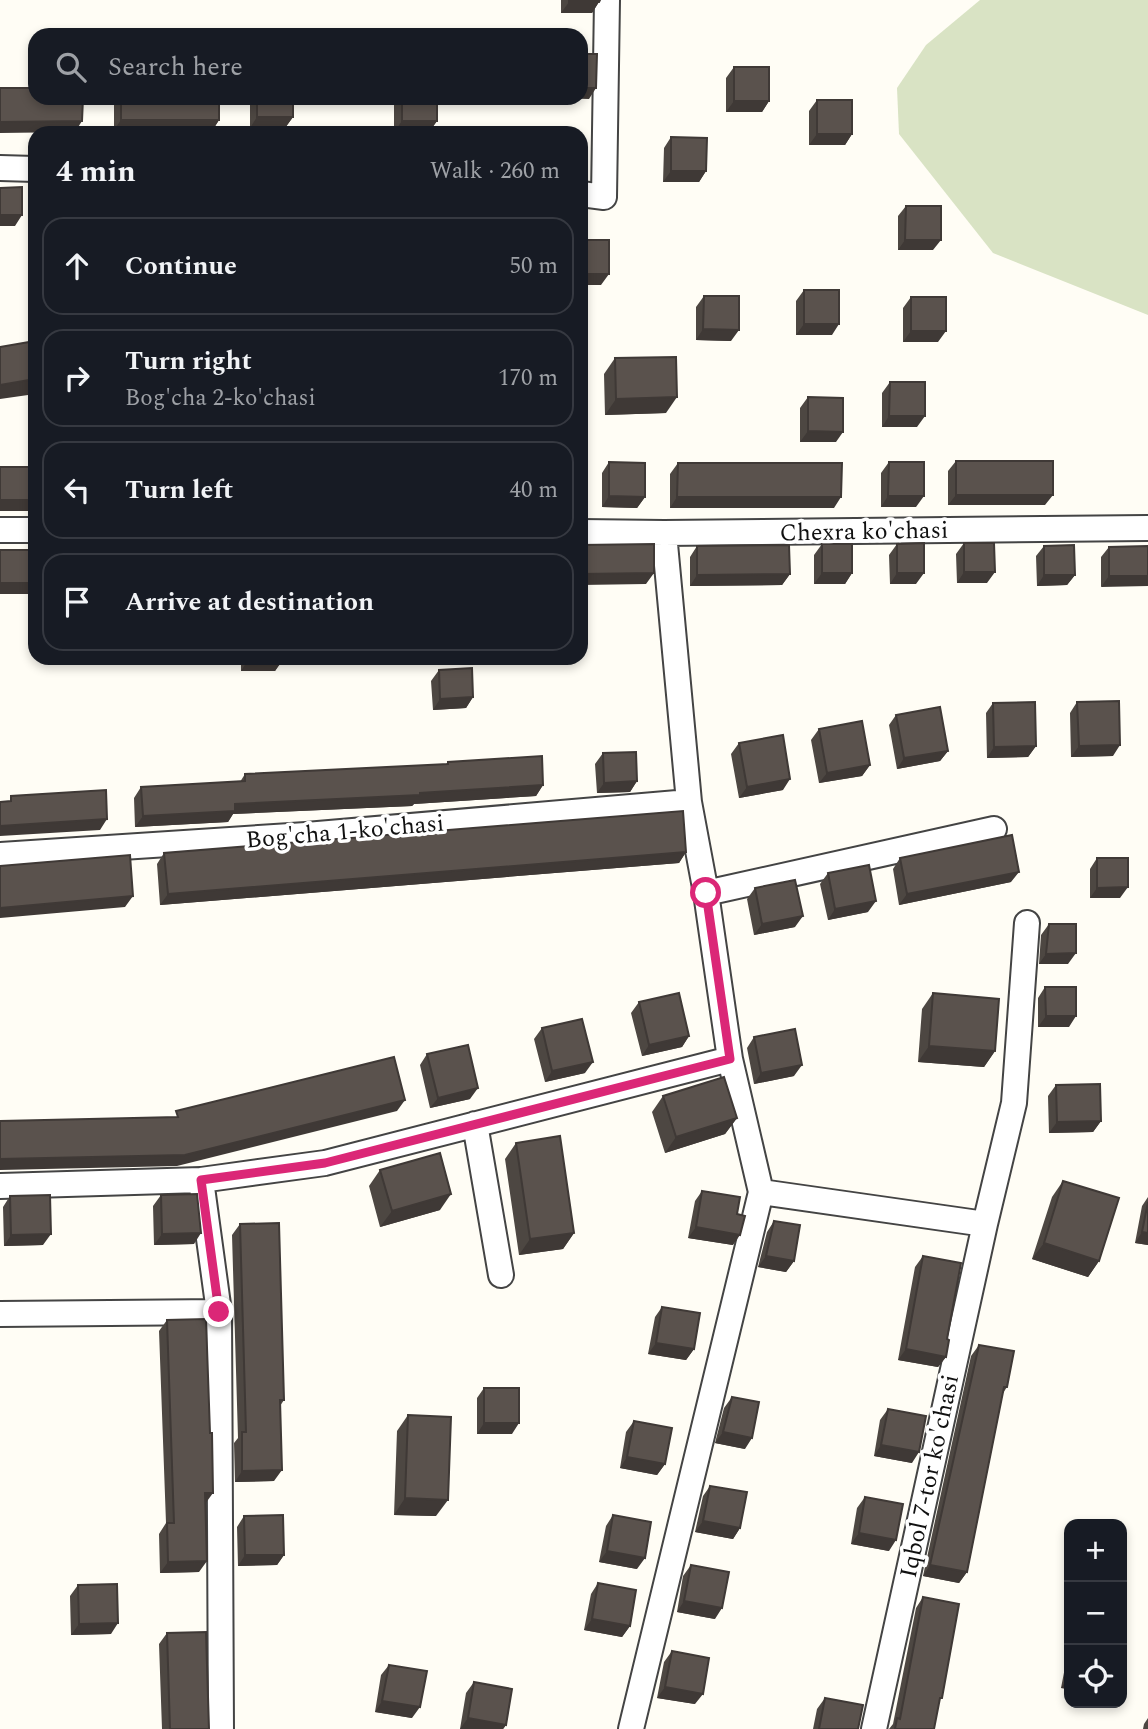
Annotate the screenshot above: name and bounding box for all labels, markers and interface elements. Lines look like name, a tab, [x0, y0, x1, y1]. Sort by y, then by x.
search box	[28, 28, 588, 105]
text: Search here	[108, 47, 243, 87]
icon: search	[52, 48, 90, 86]
text: 4 min	[56, 149, 136, 195]
text: Walk · 260 m	[430, 154, 560, 189]
text: Continue	[125, 246, 237, 286]
icon: ahead	[58, 247, 96, 285]
text: 50 m	[509, 249, 558, 284]
text: Turn right	[125, 341, 252, 381]
icon: right	[58, 359, 96, 397]
text: 170 m	[498, 361, 558, 396]
text: Bog'cha 2-ko'chasi	[125, 381, 316, 416]
text: Turn left	[125, 470, 233, 510]
icon: left	[58, 471, 96, 509]
text: 40 m	[509, 473, 558, 508]
street label: Chexra ko'chasi	[779, 513, 949, 551]
text: Arrive at destination	[125, 582, 374, 622]
icon: arrive	[58, 583, 96, 621]
street label: Bog'cha 1-ko'chasi	[244, 805, 446, 859]
route start	[690, 877, 721, 908]
route end	[203, 1296, 234, 1327]
street label: Iqbol 7-tor ko'chasi	[891, 1371, 969, 1581]
map controls	[1064, 1519, 1127, 1708]
button: +	[1064, 1519, 1127, 1582]
button: −	[1064, 1582, 1127, 1645]
button: locate	[1064, 1645, 1127, 1708]

